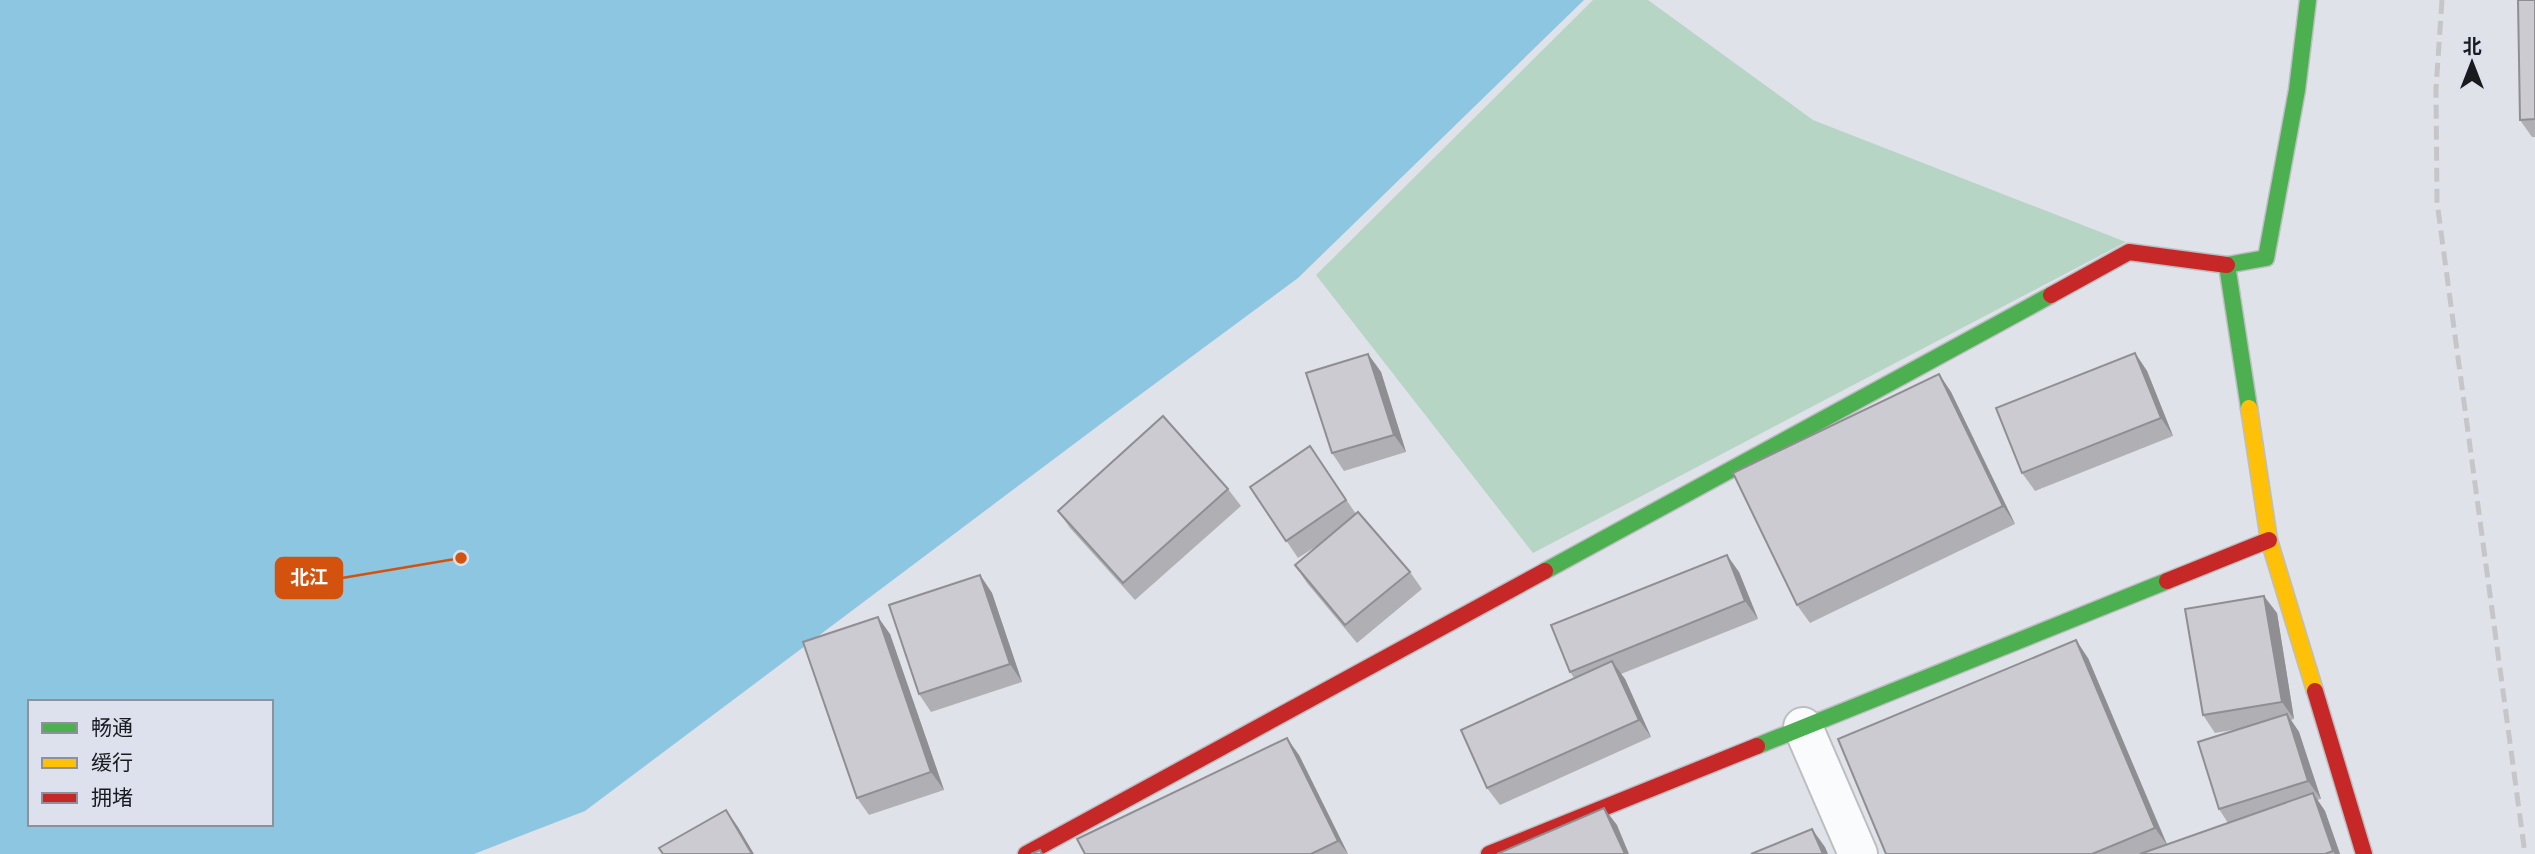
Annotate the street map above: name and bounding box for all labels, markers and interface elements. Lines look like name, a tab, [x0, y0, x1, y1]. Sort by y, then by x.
north arrow	[2437, 28, 2507, 98]
text: 北	[2462, 35, 2482, 57]
callout: 北江	[276, 558, 342, 598]
text: 北江	[290, 566, 328, 588]
legend	[28, 700, 273, 826]
text: 畅通	[91, 715, 133, 739]
text: 缓行	[91, 750, 133, 774]
text: 拥堵	[91, 785, 133, 809]

